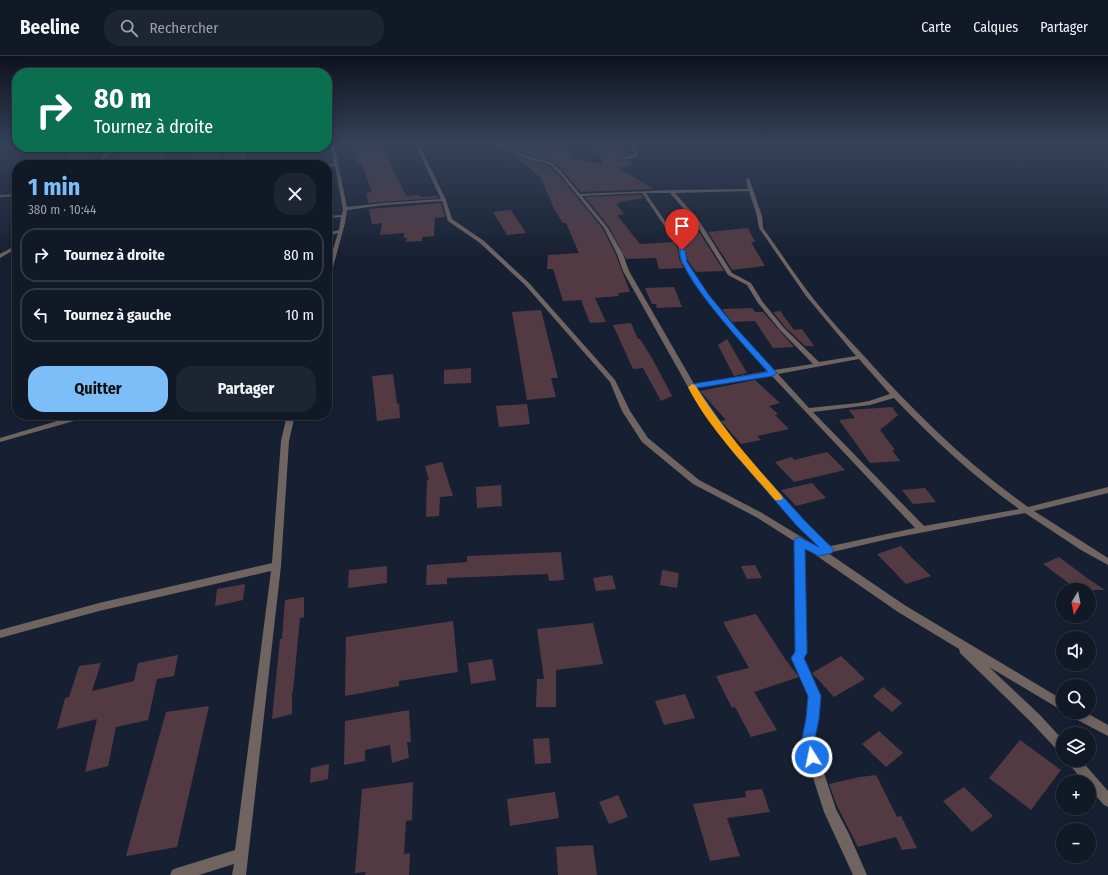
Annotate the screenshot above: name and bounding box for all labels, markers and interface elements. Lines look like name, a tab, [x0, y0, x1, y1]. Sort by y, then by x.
search box	[104, 10, 384, 46]
text: Beeline	[20, 16, 80, 39]
icon: search	[118, 17, 140, 39]
text: Rechercher	[150, 19, 218, 37]
text: Carte	[921, 19, 951, 36]
text: Calques	[973, 19, 1018, 36]
text: Partager	[1040, 19, 1088, 36]
text: 80 m	[94, 82, 151, 115]
icon: right	[28, 84, 80, 136]
text: Tournez à droite	[94, 116, 213, 138]
text: 1 min	[28, 173, 80, 201]
button: close	[274, 173, 316, 215]
text: 380 m · 10:44	[28, 202, 96, 217]
pin	[665, 209, 699, 250]
icon: arrive	[671, 215, 693, 237]
icon: right	[30, 244, 52, 266]
text: Tournez à droite	[64, 246, 165, 264]
text: 80 m	[284, 246, 314, 264]
icon: left	[30, 304, 52, 326]
text: Tournez à gauche	[64, 306, 171, 324]
text: 10 m	[285, 306, 314, 324]
button: Quitter	[28, 366, 168, 412]
button: Partager	[176, 366, 316, 412]
north arrow	[1056, 583, 1096, 623]
map controls	[1056, 583, 1096, 863]
button: sound	[1056, 631, 1096, 671]
button: search	[1056, 679, 1096, 719]
button: layers	[1056, 727, 1096, 767]
position arrow	[791, 736, 833, 778]
button: +	[1056, 775, 1096, 815]
button: −	[1056, 823, 1096, 863]

